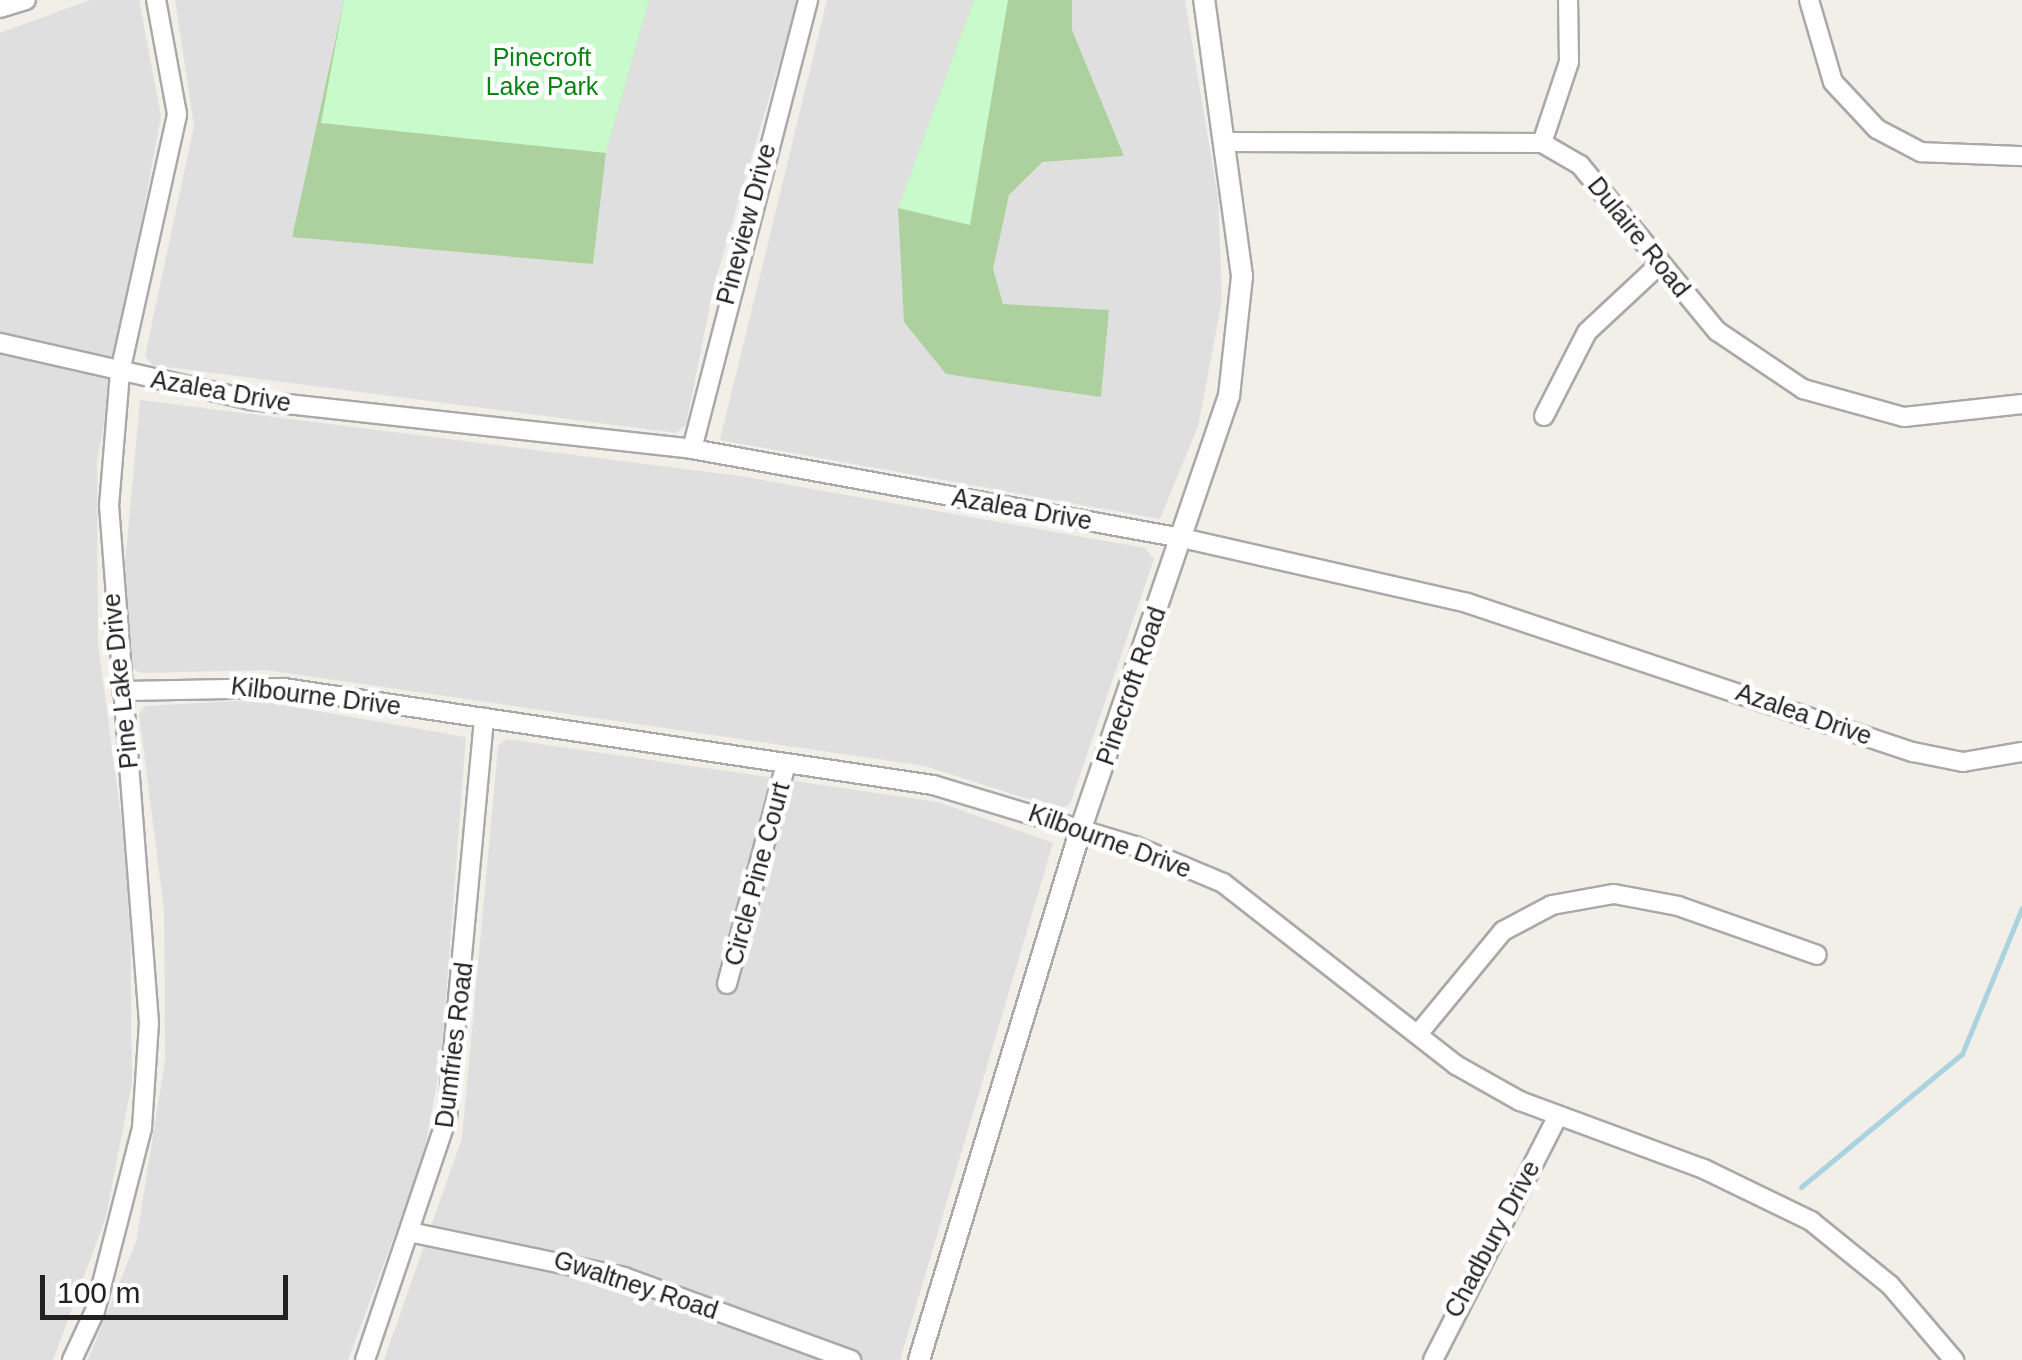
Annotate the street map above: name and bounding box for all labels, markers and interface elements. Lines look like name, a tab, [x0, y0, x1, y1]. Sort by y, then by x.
park label: Pinecroft Lake Park	[486, 43, 598, 102]
street label: Pineview Drive	[710, 140, 782, 308]
street label: Dulaire Road	[1581, 171, 1697, 303]
street label: Azalea Drive	[149, 364, 293, 418]
street label: Azalea Drive	[950, 482, 1094, 536]
street label: Pine Lake Drive	[96, 592, 144, 770]
street label: Pinecroft Road	[1090, 603, 1172, 769]
street label: Kilbourne Drive	[229, 671, 403, 721]
street label: Azalea Drive	[1732, 677, 1876, 751]
street label: Circle Pine Court	[718, 779, 796, 969]
street label: Kilbourne Drive	[1025, 798, 1195, 884]
street label: Dumfries Road	[429, 960, 479, 1130]
street label: Chadbury Drive	[1438, 1155, 1546, 1323]
street label: Gwaltney Road	[550, 1244, 722, 1326]
scale bar	[45, 1255, 292, 1317]
text: 100 m	[57, 1276, 140, 1309]

